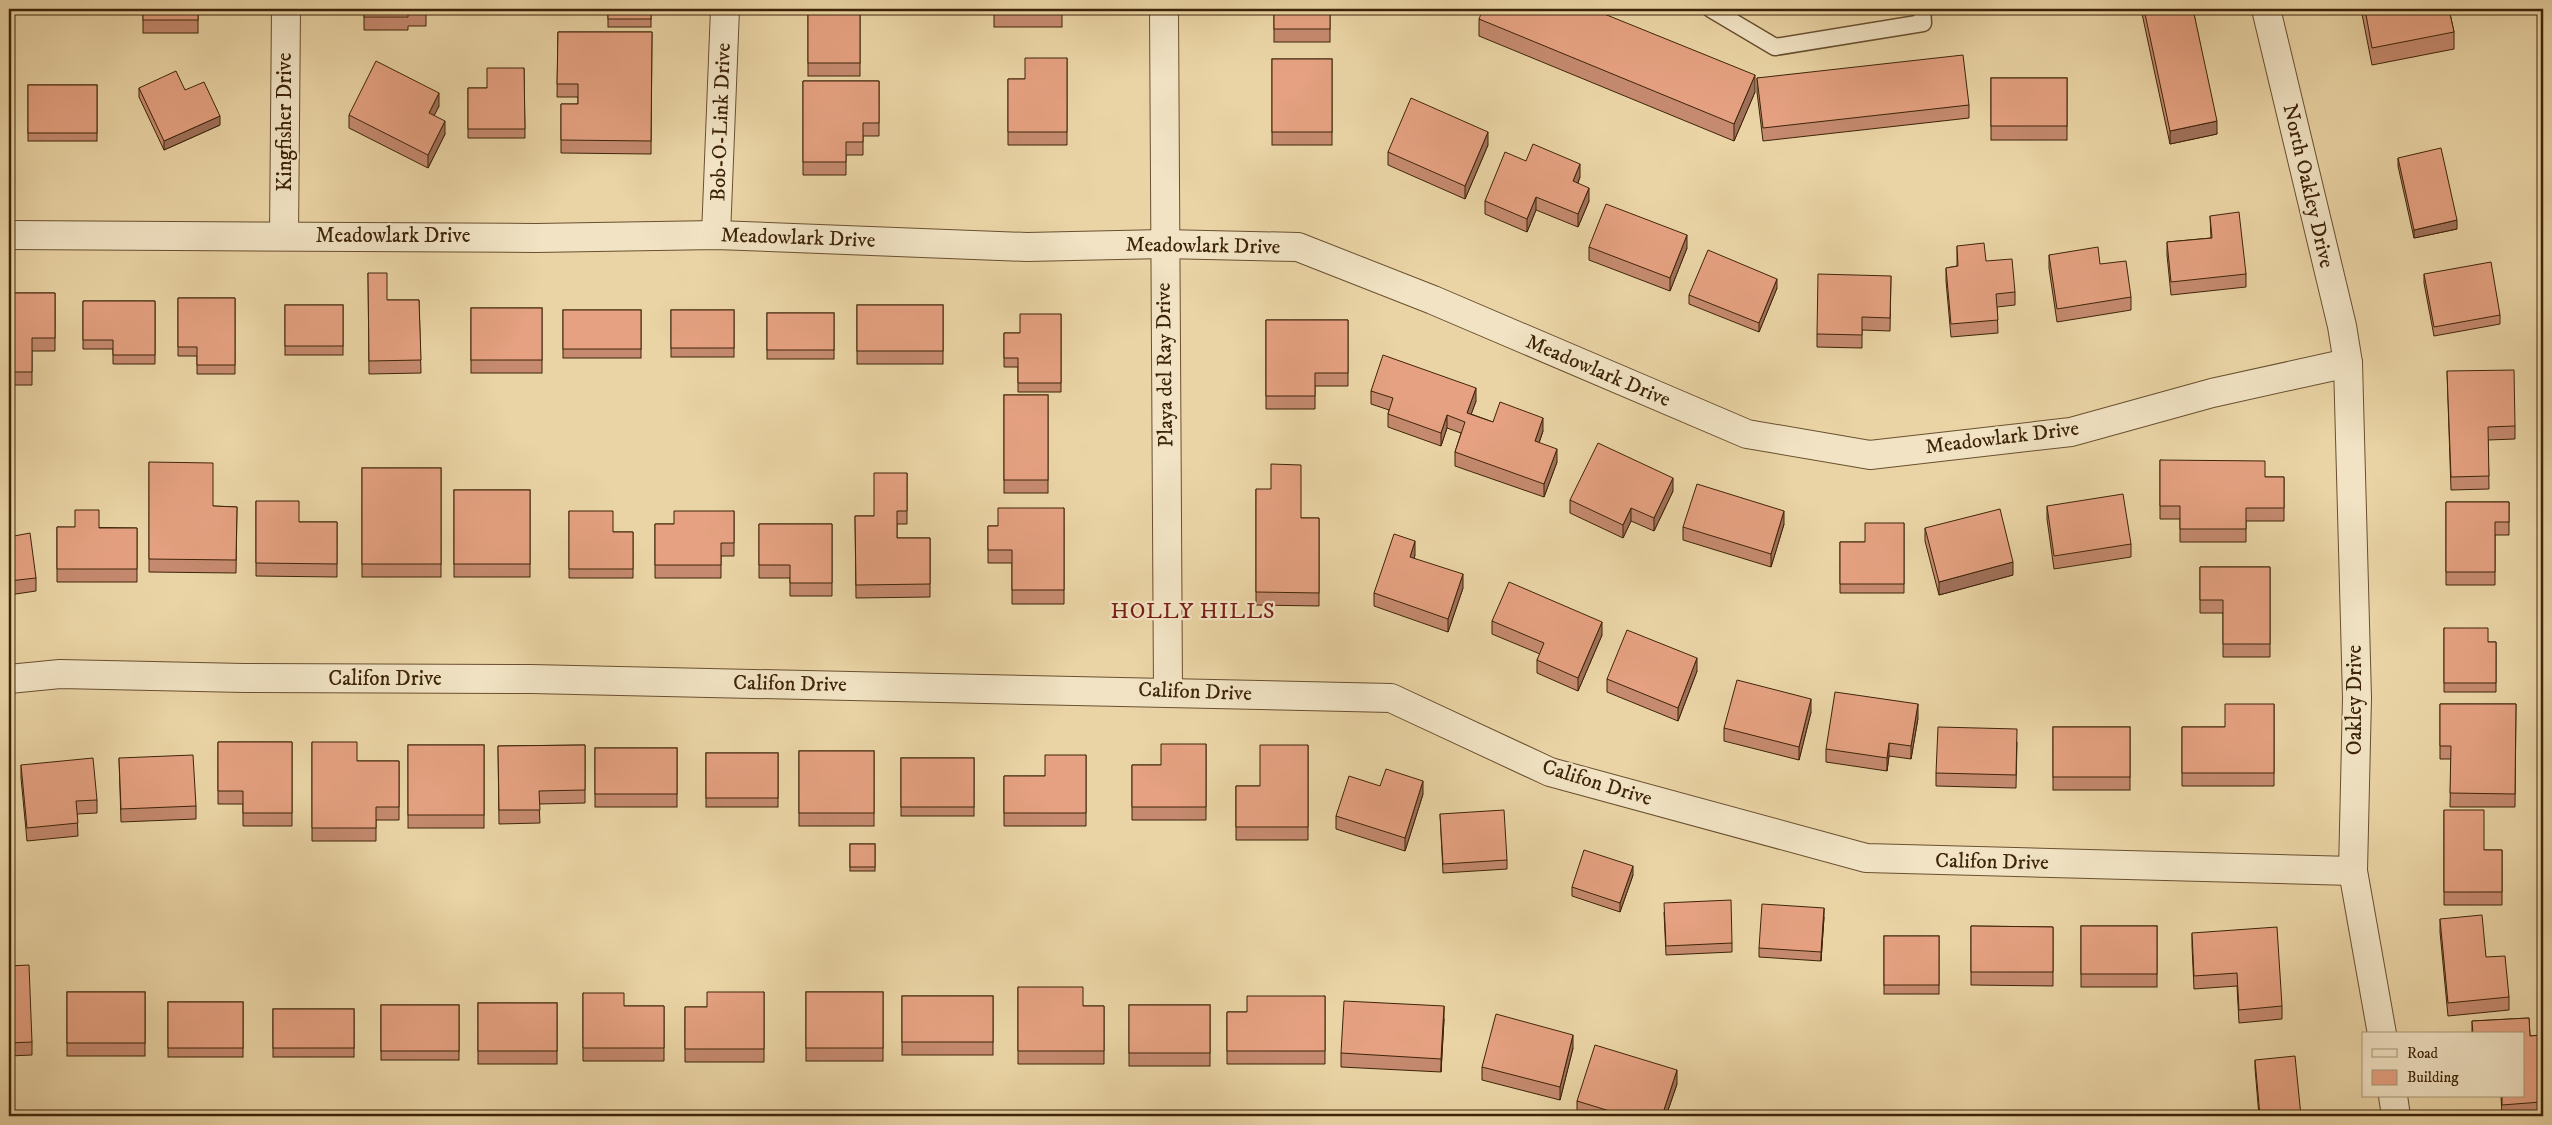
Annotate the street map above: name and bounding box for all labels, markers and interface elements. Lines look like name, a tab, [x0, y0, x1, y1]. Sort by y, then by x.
street label: Bob-O-Link Drive	[705, 42, 737, 202]
street label: Kingfisher Drive	[272, 52, 298, 191]
street label: North Oakley Drive	[2277, 102, 2340, 271]
street label: Meadowlark Drive	[720, 222, 876, 254]
street label: Meadowlark Drive	[316, 223, 471, 249]
street label: Meadowlark Drive	[1125, 232, 1281, 260]
street label: Playa del Ray Drive	[1151, 282, 1179, 448]
street label: Meadowlark Drive	[1522, 329, 1675, 413]
street label: Meadowlark Drive	[1924, 416, 2081, 460]
district label: HOLLY HILLS	[1110, 598, 1276, 625]
street label: Oakley Drive	[2342, 645, 2368, 755]
street label: Califon Drive	[328, 666, 442, 692]
street label: Califon Drive	[733, 670, 847, 698]
street label: Califon Drive	[1138, 677, 1253, 707]
street label: Califon Drive	[1539, 754, 1655, 812]
street label: Califon Drive	[1935, 848, 2049, 876]
legend	[2362, 1032, 2524, 1098]
text: Road	[2407, 1044, 2439, 1063]
text: Building	[2407, 1068, 2459, 1087]

